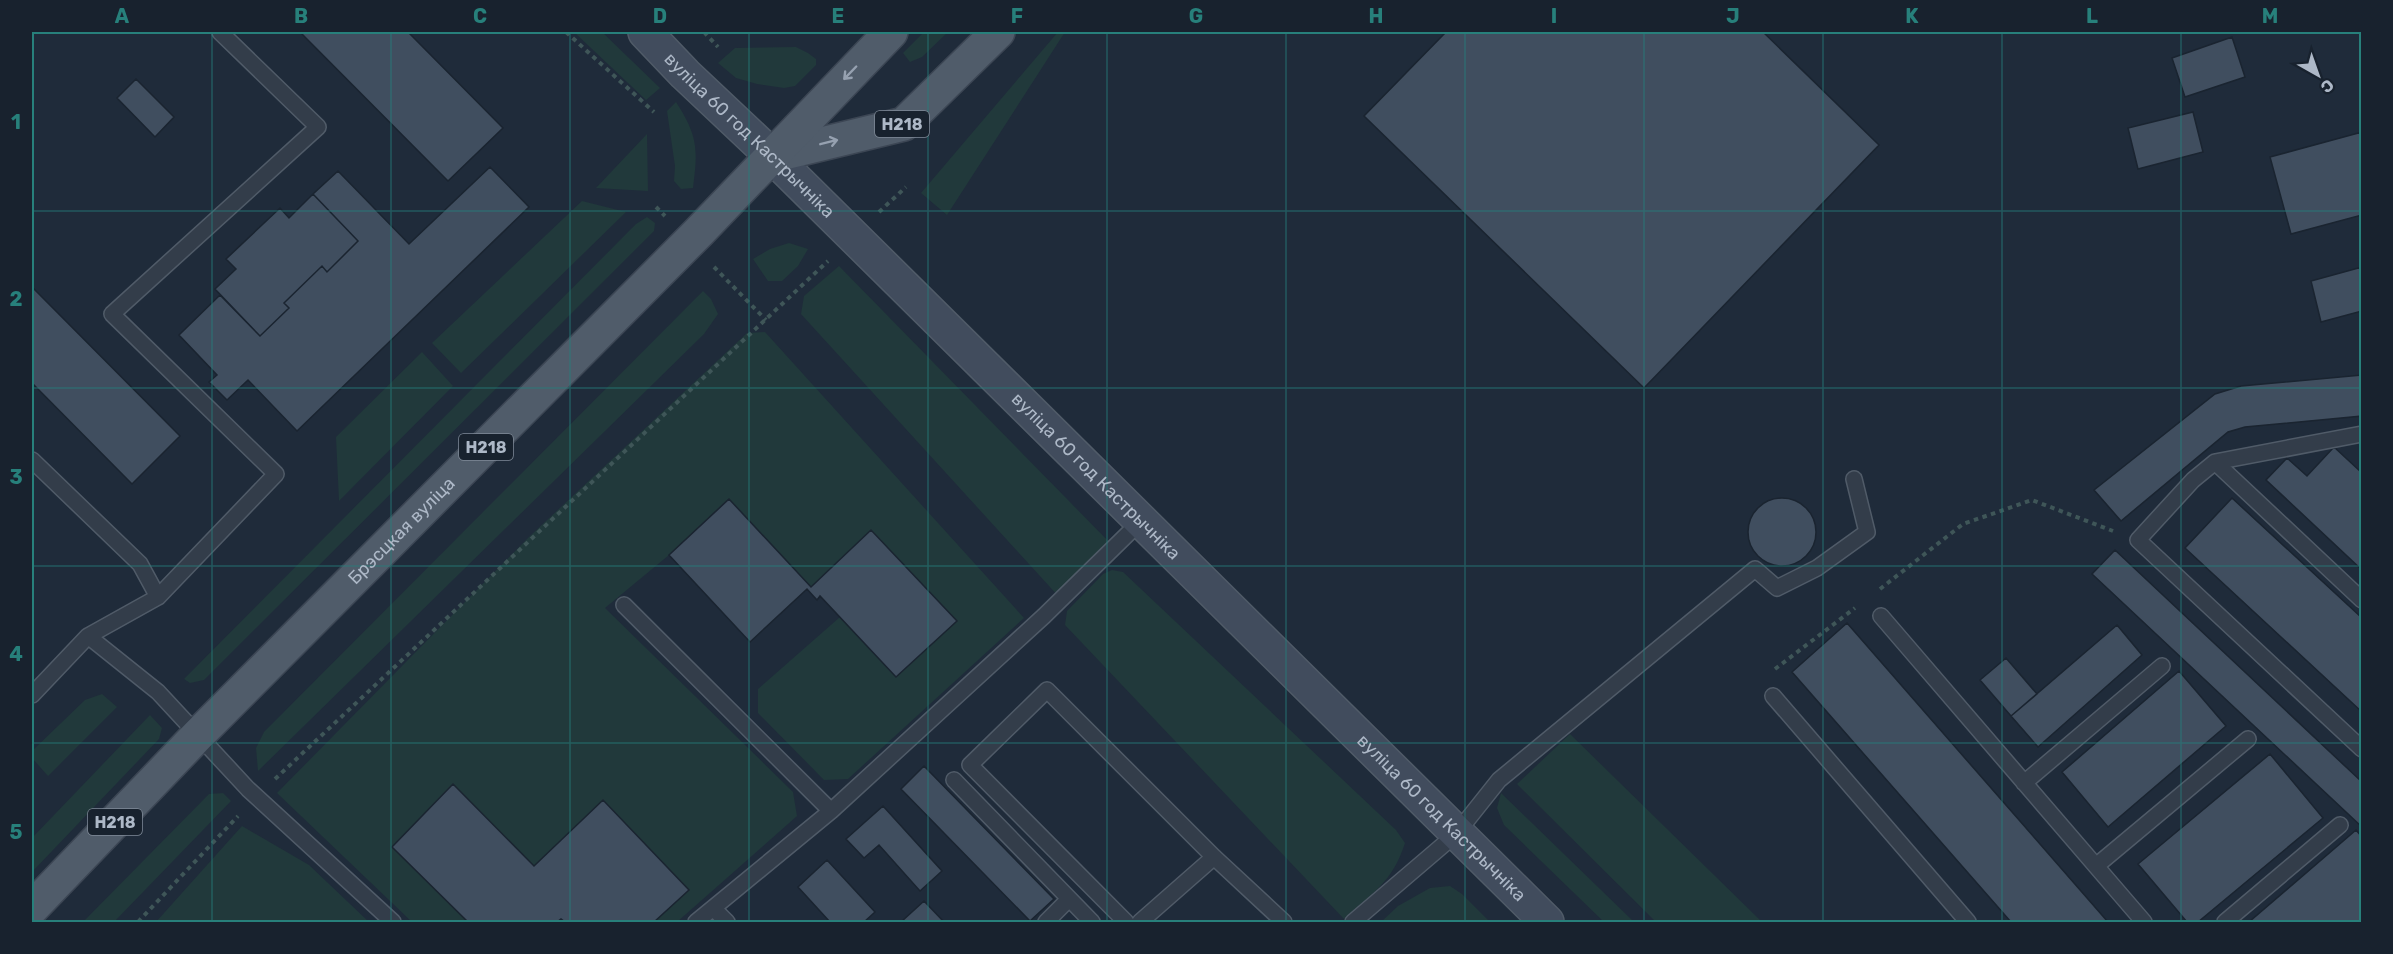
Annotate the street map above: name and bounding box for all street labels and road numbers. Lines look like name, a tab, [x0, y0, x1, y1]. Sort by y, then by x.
street label: вуліца 60 год Кастрычніка	[660, 48, 839, 223]
road number: Н218	[875, 111, 929, 137]
street label: вуліца 60 год Кастрычніка	[1007, 388, 1185, 564]
road number: Н218	[459, 434, 513, 460]
street label: Брэсцкая вуліца	[343, 473, 459, 589]
street label: вуліца 60 год Кастрычніка	[1353, 730, 1531, 906]
road number: Н218	[88, 809, 142, 835]

